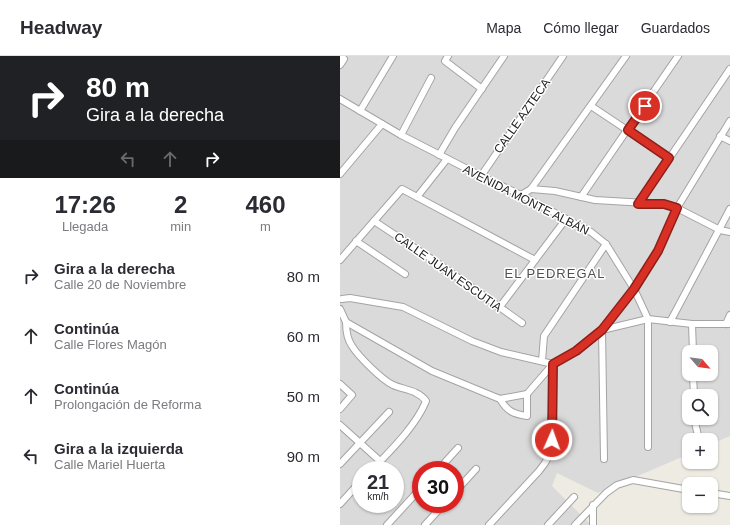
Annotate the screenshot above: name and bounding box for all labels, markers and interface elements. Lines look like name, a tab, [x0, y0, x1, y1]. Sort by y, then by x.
text: Headway	[20, 17, 102, 38]
text: Mapa	[486, 20, 521, 36]
text: Cómo llegar	[543, 20, 619, 36]
text: Guardados	[641, 20, 710, 36]
icon: right	[20, 72, 72, 124]
text: 80 m	[86, 72, 150, 103]
street label: CALLE AZTECA	[491, 76, 553, 156]
pin	[628, 89, 662, 123]
icon: arrive	[634, 95, 656, 117]
text: Gira a la derecha	[86, 105, 224, 125]
icon: left	[117, 148, 139, 170]
icon: ahead	[159, 148, 181, 170]
icon: right	[201, 148, 223, 170]
street label: AVENIDA MONTE ALBÁN	[461, 161, 592, 238]
text: 17:26	[54, 191, 116, 218]
text: 2	[174, 191, 187, 218]
text: 460	[246, 191, 286, 218]
text: Llegada	[62, 219, 108, 234]
text: min	[170, 219, 191, 234]
text: m	[260, 219, 271, 234]
street label: CALLE JUAN ESCUTIA	[392, 230, 504, 314]
text: Gira a la derecha	[54, 260, 175, 277]
icon: right	[20, 265, 42, 287]
district label: EL PEDREGAL	[505, 266, 605, 281]
text: 80 m	[287, 268, 320, 285]
text: Calle 20 de Noviembre	[54, 277, 186, 292]
text: Continúa	[54, 320, 119, 337]
icon: ahead	[20, 325, 42, 347]
text: 60 m	[287, 328, 320, 345]
text: Calle Flores Magón	[54, 337, 167, 352]
north arrow	[682, 345, 718, 381]
map controls	[682, 345, 718, 513]
text: Continúa	[54, 380, 119, 397]
icon: ahead	[20, 385, 42, 407]
text: 50 m	[287, 388, 320, 405]
button: search	[682, 389, 718, 425]
text: Prolongación de Reforma	[54, 397, 201, 412]
position arrow	[531, 419, 573, 461]
button: +	[682, 433, 718, 469]
text: Gira a la izquierda	[54, 440, 183, 457]
icon: left	[20, 445, 42, 467]
text: 90 m	[287, 448, 320, 465]
text: Calle Mariel Huerta	[54, 457, 165, 472]
speed limit sign: 30	[412, 461, 464, 513]
text: 21	[367, 471, 389, 493]
button: −	[682, 477, 718, 513]
text: km/h	[367, 491, 389, 502]

